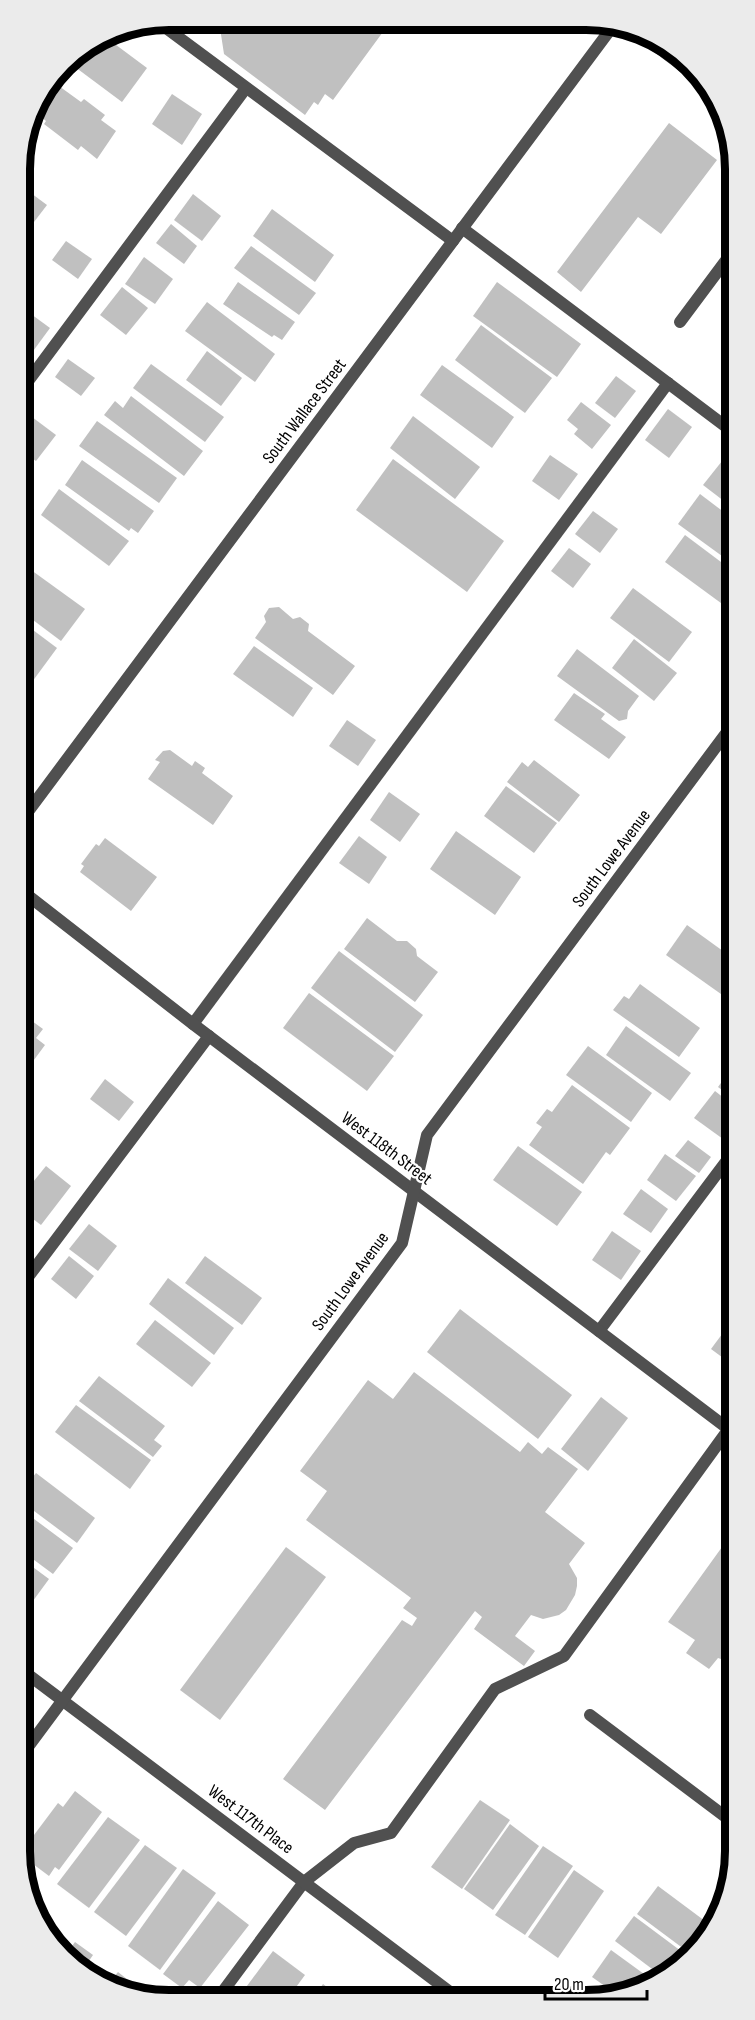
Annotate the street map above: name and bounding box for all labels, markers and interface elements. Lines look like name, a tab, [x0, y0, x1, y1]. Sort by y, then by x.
street label: South Wallace Street	[258, 354, 351, 468]
street label: South Lowe Avenue	[568, 805, 655, 911]
street label: West 118th Street	[337, 1108, 437, 1190]
street label: South Lowe Avenue	[308, 1228, 393, 1335]
street label: West 117th Place	[204, 1780, 298, 1858]
scale bar	[545, 1963, 647, 2001]
text: 20 m	[554, 1974, 584, 1995]

